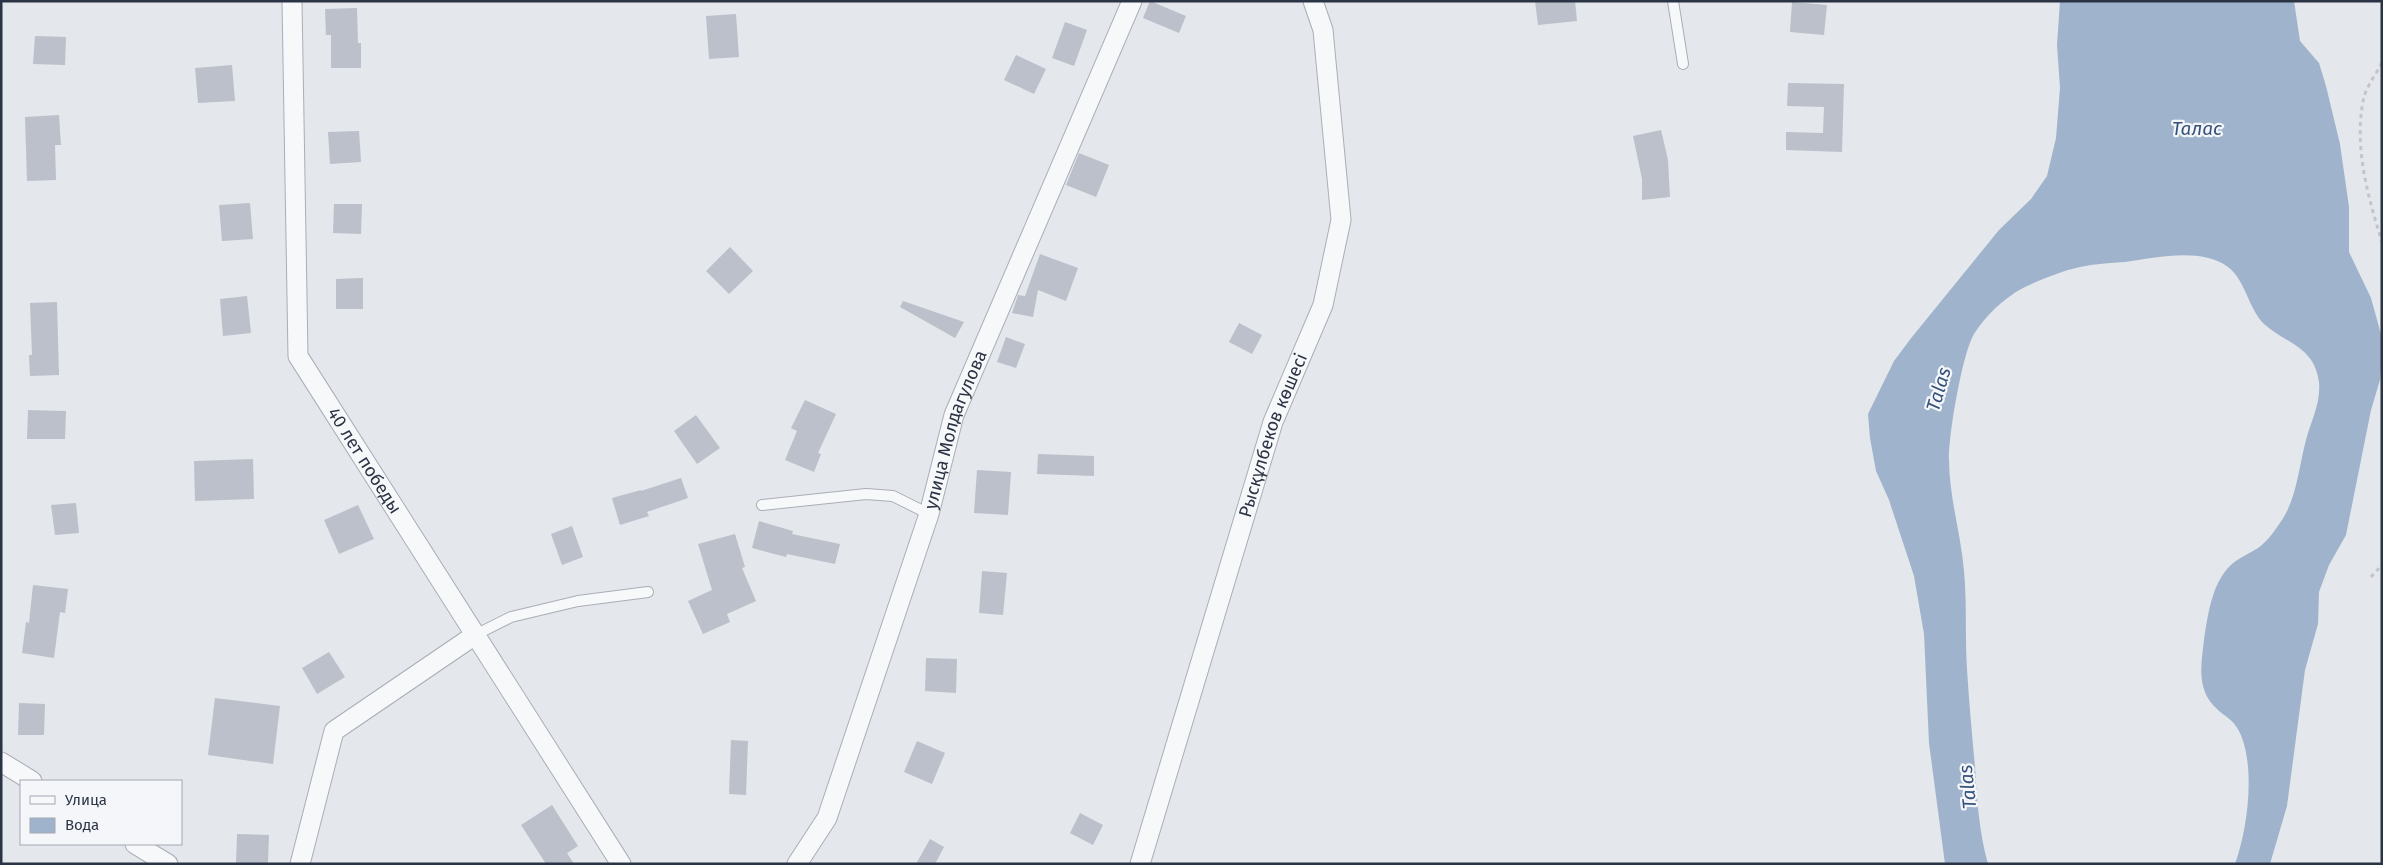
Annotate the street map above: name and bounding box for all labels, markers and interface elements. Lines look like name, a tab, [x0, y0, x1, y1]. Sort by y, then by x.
water label: Талас	[2172, 117, 2222, 140]
street label: улица Молдагулова	[920, 347, 992, 512]
street label: Рысқұлбеков көшесі	[1234, 350, 1312, 520]
water label: Talas	[1921, 364, 1956, 414]
street label: 40 лет победы	[323, 403, 406, 518]
water label: Talas	[1954, 763, 1981, 810]
legend	[20, 780, 182, 845]
text: Улица	[65, 791, 107, 809]
text: Вода	[65, 816, 99, 834]

